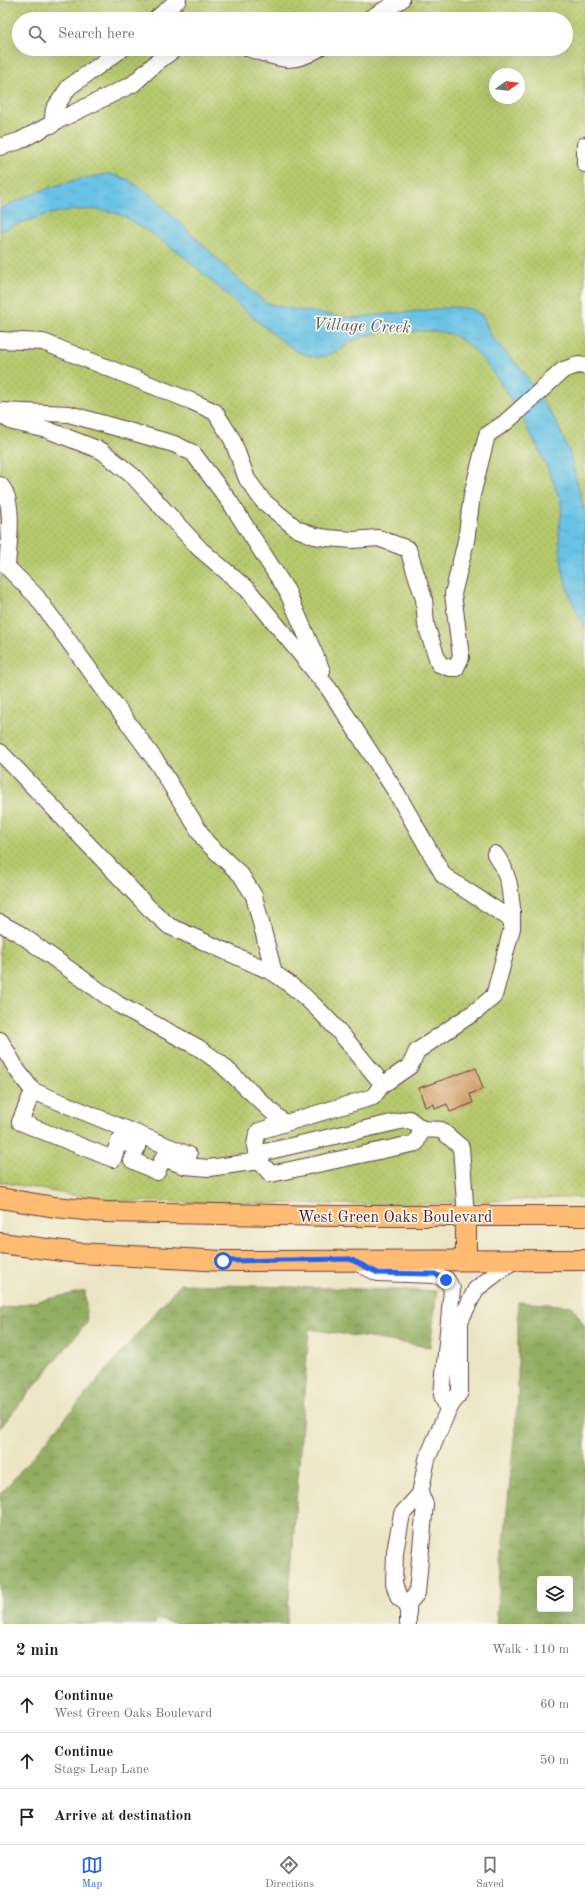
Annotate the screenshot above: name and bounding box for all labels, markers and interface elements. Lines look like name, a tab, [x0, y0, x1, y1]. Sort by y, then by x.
search box	[12, 12, 573, 56]
icon: search	[26, 23, 48, 45]
text: Search here	[58, 27, 135, 42]
north arrow	[489, 68, 525, 104]
water label: Village Creek	[313, 316, 411, 337]
street label: West Green Oaks Boulevard	[298, 1210, 492, 1226]
route start	[214, 1252, 232, 1270]
route end	[437, 1271, 455, 1289]
map controls	[537, 1576, 573, 1612]
button: layers	[537, 1576, 573, 1612]
text: 2 min	[16, 1642, 59, 1659]
text: Walk · 110 m	[492, 1643, 569, 1656]
text: Continue	[54, 1689, 113, 1704]
icon: ahead	[16, 1694, 38, 1716]
text: 60 m	[540, 1698, 569, 1711]
text: West Green Oaks Boulevard	[54, 1707, 212, 1720]
text: Continue	[54, 1745, 113, 1760]
icon: ahead	[16, 1750, 38, 1772]
text: 50 m	[540, 1754, 569, 1767]
text: Stags Leap Lane	[54, 1763, 149, 1776]
icon: arrive	[16, 1806, 38, 1828]
text: Arrive at destination	[54, 1809, 192, 1824]
tab: Map	[81, 1854, 103, 1892]
tab: Directions	[265, 1854, 314, 1892]
tab: Saved	[476, 1854, 504, 1892]

